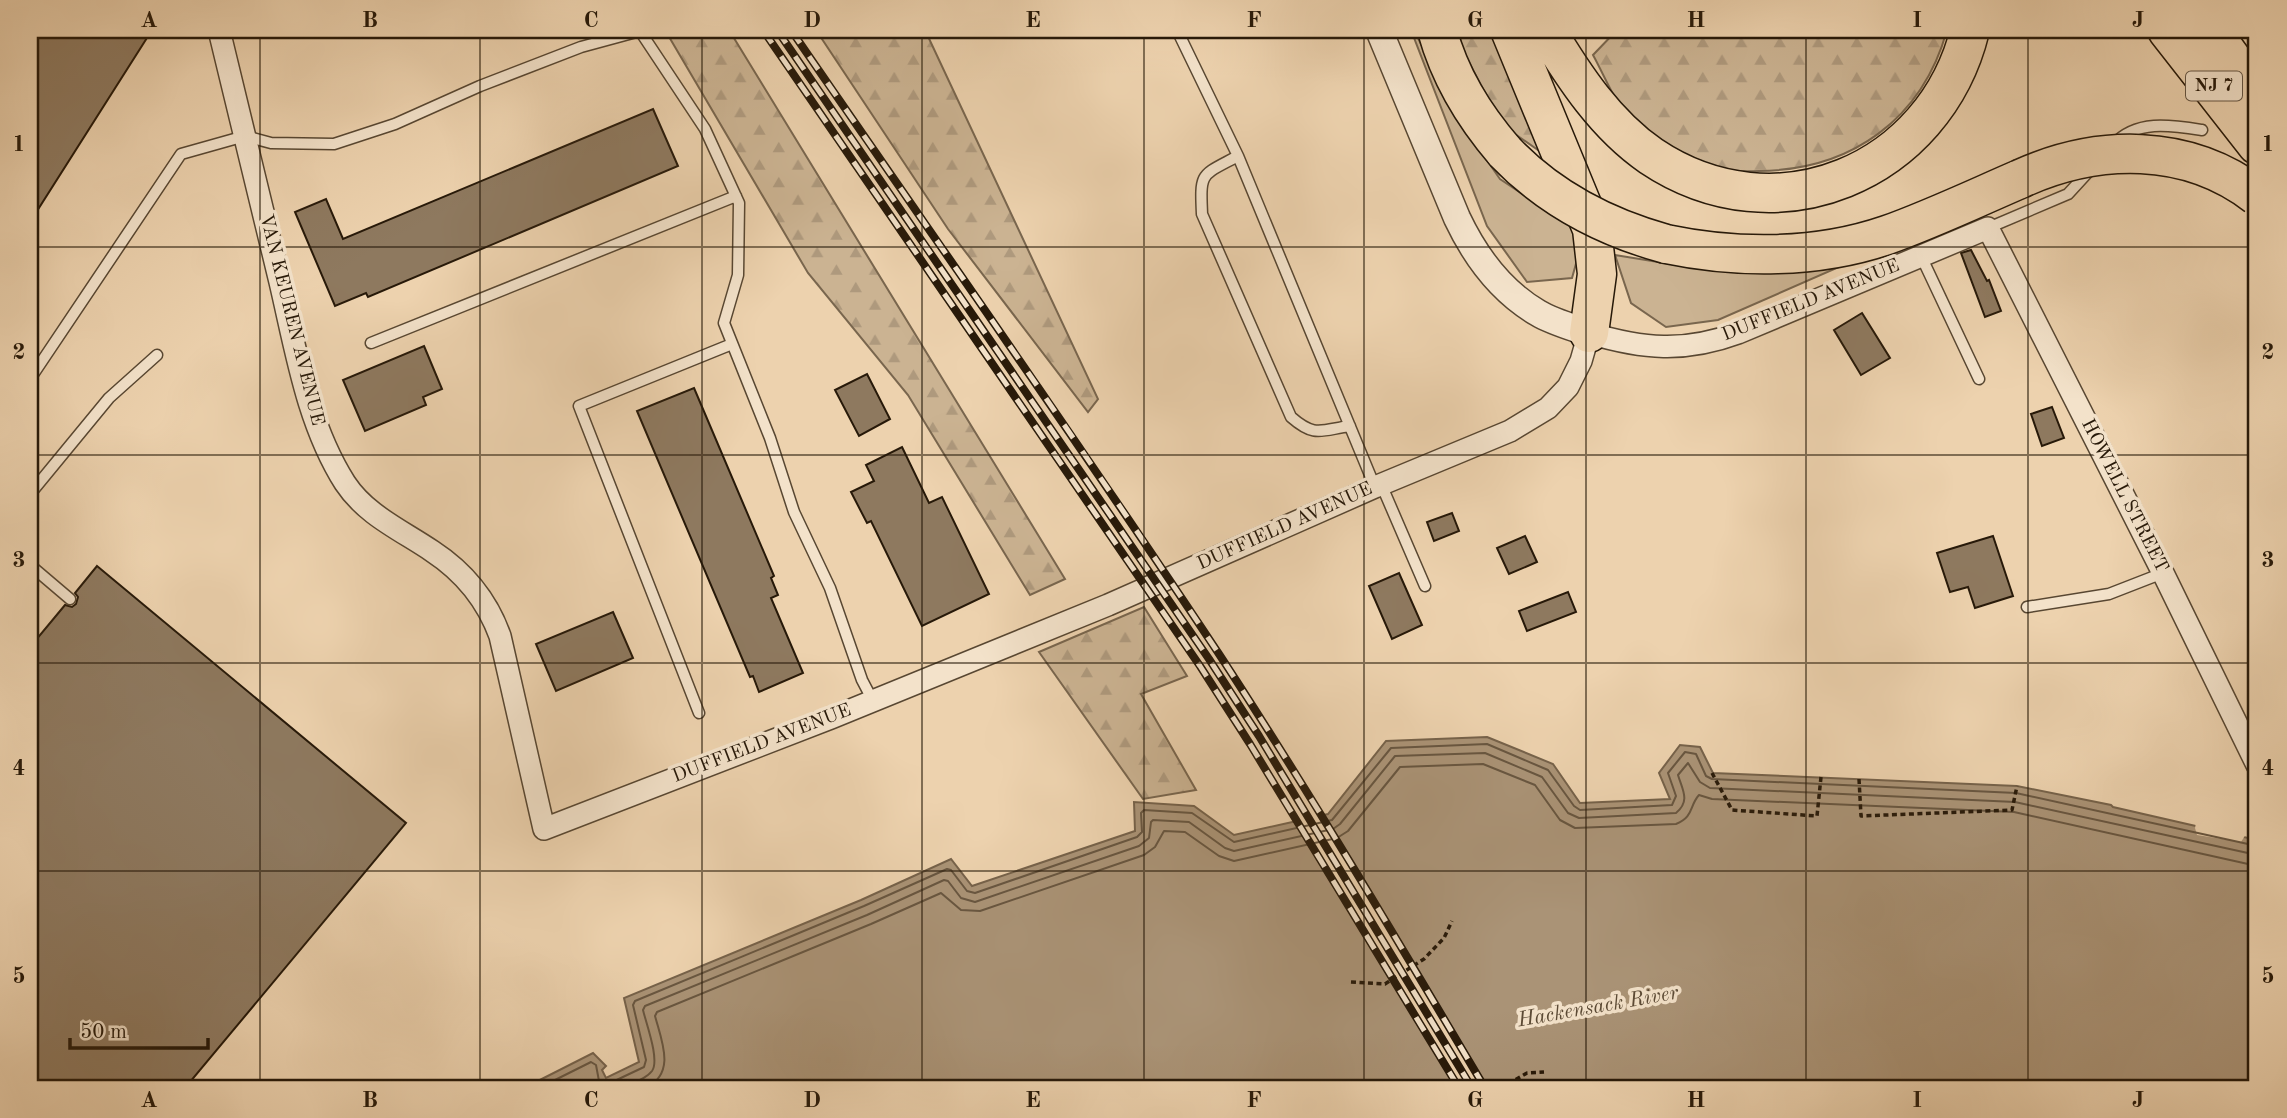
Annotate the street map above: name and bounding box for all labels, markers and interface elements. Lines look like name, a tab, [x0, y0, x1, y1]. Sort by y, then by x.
text: A	[140, 9, 158, 32]
text: B	[362, 9, 378, 32]
text: C	[583, 9, 599, 32]
text: D	[803, 9, 821, 32]
text: E	[1025, 9, 1041, 32]
text: F	[1246, 9, 1262, 32]
text: G	[1467, 9, 1483, 32]
text: H	[1687, 9, 1705, 32]
text: I	[1912, 9, 1922, 32]
text: J	[2132, 9, 2144, 32]
road number: NJ 7	[2186, 72, 2242, 100]
text: 1	[12, 133, 26, 156]
text: 1	[2261, 133, 2275, 156]
street label: VAN KEUREN AVENUE	[256, 212, 326, 428]
street label: DUFFIELD AVENUE	[1719, 257, 1903, 345]
text: 2	[12, 341, 26, 364]
text: 2	[2261, 341, 2275, 364]
street label: HOWELL STREET	[2077, 416, 2171, 576]
street label: DUFFIELD AVENUE	[1194, 480, 1376, 574]
text: 3	[12, 549, 26, 572]
text: 3	[2261, 549, 2275, 572]
street label: DUFFIELD AVENUE	[670, 701, 854, 787]
text: 4	[12, 757, 26, 780]
text: 4	[2261, 757, 2275, 780]
text: 5	[12, 965, 26, 988]
text: 5	[2261, 965, 2275, 988]
water label: Hackensack River	[1515, 982, 1681, 1032]
scale bar	[70, 1006, 208, 1050]
text: 50 m	[80, 1022, 127, 1043]
text: A	[140, 1089, 158, 1112]
text: B	[362, 1089, 378, 1112]
text: C	[583, 1089, 599, 1112]
text: D	[803, 1089, 821, 1112]
text: E	[1025, 1089, 1041, 1112]
text: F	[1246, 1089, 1262, 1112]
text: G	[1467, 1089, 1483, 1112]
text: H	[1687, 1089, 1705, 1112]
text: I	[1912, 1089, 1922, 1112]
text: J	[2132, 1089, 2144, 1112]

